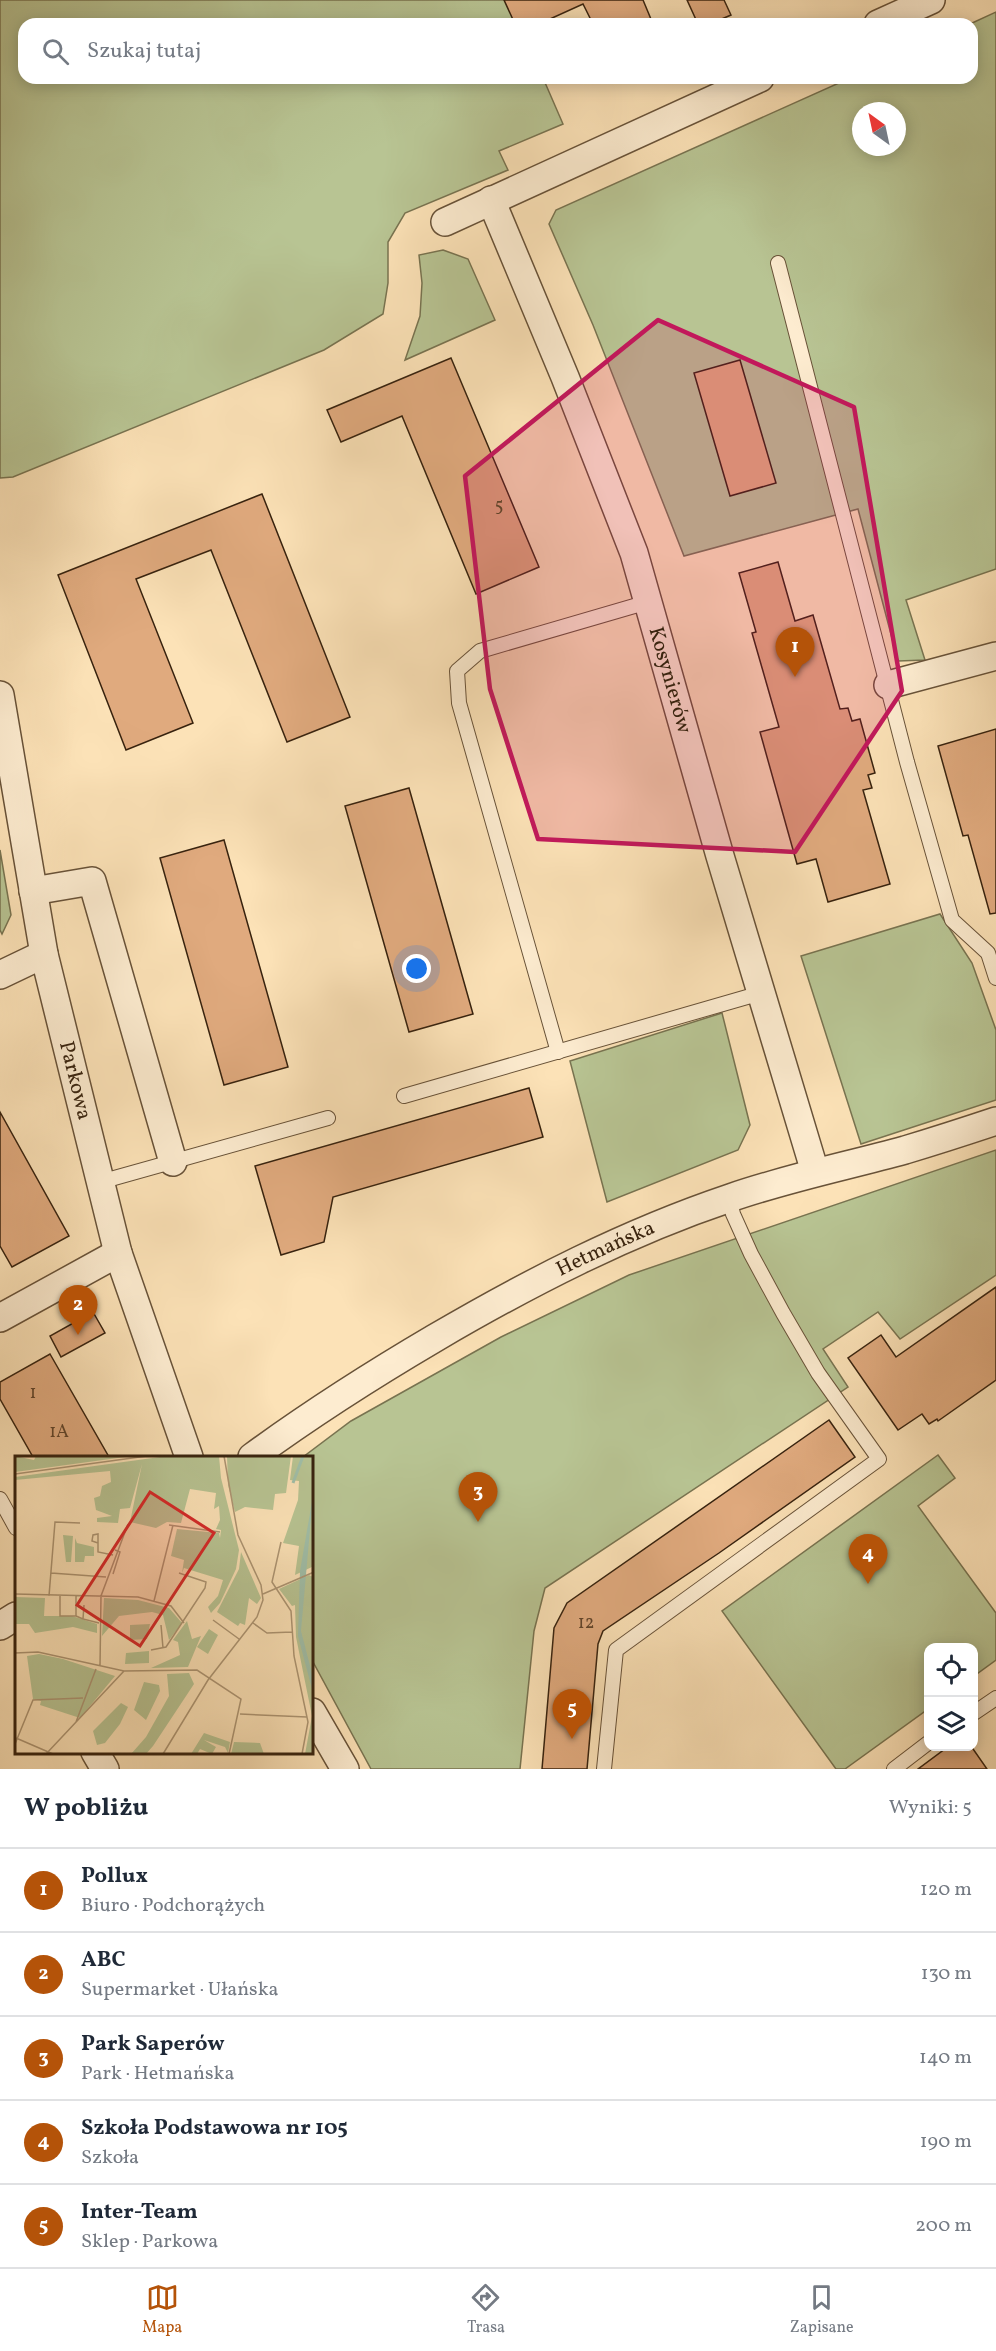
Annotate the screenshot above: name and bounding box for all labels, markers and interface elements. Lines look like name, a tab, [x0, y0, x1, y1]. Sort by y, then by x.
search box	[18, 18, 978, 84]
icon: search	[39, 35, 72, 68]
text: Szukaj tutaj	[87, 36, 201, 67]
north arrow	[852, 102, 906, 156]
house number: 5	[495, 494, 503, 519]
street label: Kosynierów	[641, 623, 699, 737]
pin: 1	[776, 628, 814, 677]
your location	[402, 954, 431, 983]
street label: Parkowa	[52, 1038, 99, 1123]
street label: Hetmańska	[551, 1213, 659, 1284]
pin: 2	[58, 1286, 98, 1335]
house number: 1	[30, 1381, 36, 1406]
house number: 1A	[49, 1420, 69, 1445]
inset map	[15, 1456, 314, 1754]
pin: 3	[458, 1472, 498, 1522]
pin: 4	[848, 1534, 888, 1584]
house number: 12	[578, 1611, 594, 1636]
map controls	[924, 1643, 978, 1751]
button: locate	[924, 1643, 978, 1697]
pin: 5	[552, 1690, 592, 1739]
button: layers	[924, 1697, 978, 1751]
text: W pobliżu	[24, 1790, 148, 1826]
text: Wyniki: 5	[889, 1794, 972, 1822]
text: Pollux	[81, 1861, 148, 1892]
text: 1	[39, 1876, 48, 1904]
text: 120 m	[920, 1876, 972, 1904]
text: Biuro · Podchorążych	[81, 1892, 265, 1920]
text: ABC	[81, 1945, 126, 1976]
text: 2	[38, 1960, 49, 1988]
text: 130 m	[921, 1960, 972, 1988]
text: Supermarket · Ułańska	[81, 1976, 279, 2004]
text: Park Saperów	[81, 2029, 225, 2060]
text: 3	[38, 2044, 49, 2072]
text: 140 m	[919, 2044, 972, 2072]
text: Park · Hetmańska	[81, 2060, 234, 2088]
text: Szkoła Podstawowa nr 105	[81, 2113, 348, 2144]
text: 4	[37, 2128, 50, 2156]
text: 190 m	[920, 2128, 972, 2156]
text: Szkoła	[81, 2144, 139, 2172]
text: Inter-Team	[81, 2197, 198, 2228]
text: 5	[39, 2212, 48, 2240]
text: 200 m	[915, 2212, 972, 2240]
text: Sklep · Parkowa	[81, 2228, 218, 2256]
tab: Mapa	[142, 2281, 182, 2339]
tab: Trasa	[467, 2281, 505, 2339]
tab: Zapisane	[790, 2281, 854, 2339]

